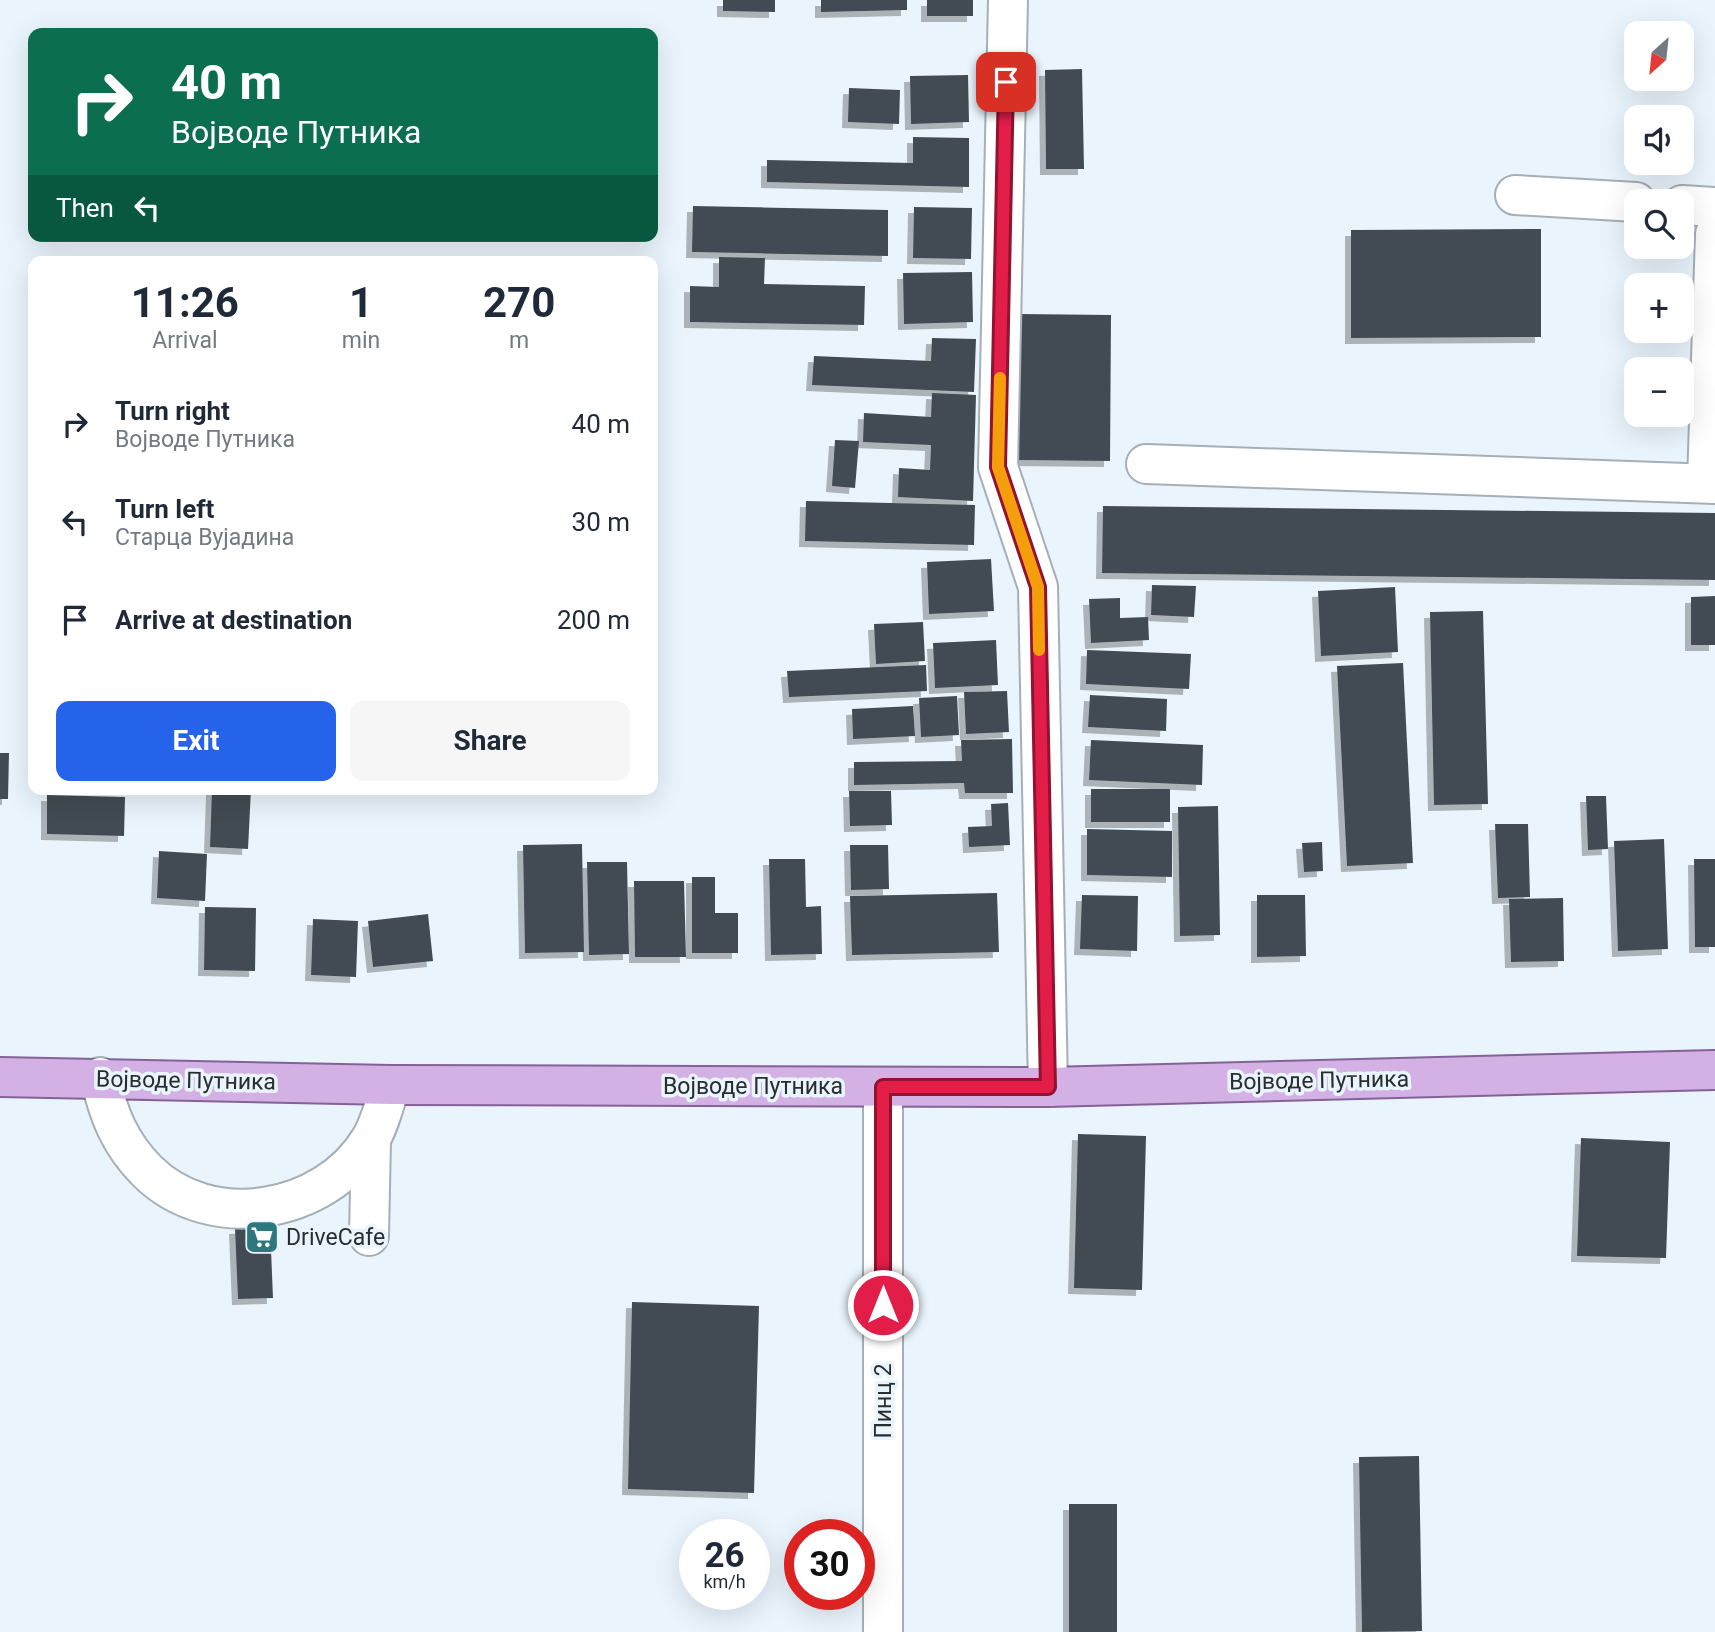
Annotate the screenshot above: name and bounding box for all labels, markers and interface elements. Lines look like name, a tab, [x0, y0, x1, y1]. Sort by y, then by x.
north arrow	[1624, 21, 1694, 91]
map controls	[1624, 21, 1694, 427]
pin	[976, 52, 1036, 112]
text: 40 m	[171, 54, 282, 111]
icon: right	[56, 56, 147, 147]
icon: arrive	[987, 63, 1025, 101]
button: sound	[1624, 105, 1694, 175]
text: Војводе Путника	[171, 113, 421, 151]
icon: left	[128, 189, 166, 227]
button: search	[1624, 189, 1694, 259]
text: Then	[56, 193, 114, 223]
button: +	[1624, 273, 1694, 343]
text: 11:26	[131, 278, 239, 327]
text: 1	[349, 278, 373, 327]
text: 270	[483, 278, 555, 327]
text: Arrival	[152, 327, 218, 354]
text: min	[342, 327, 380, 354]
text: m	[509, 327, 529, 354]
button: −	[1624, 357, 1694, 427]
text: Turn right	[115, 396, 230, 426]
icon: right	[56, 405, 94, 443]
text: 40 m	[572, 409, 630, 439]
text: Војводе Путника	[115, 426, 295, 453]
text: Turn left	[115, 494, 214, 524]
icon: left	[56, 503, 94, 541]
text: 30 m	[572, 507, 630, 537]
text: Старца Вујадина	[115, 524, 294, 551]
icon: arrive	[56, 601, 94, 639]
text: Arrive at destination	[115, 605, 352, 635]
text: 200 m	[557, 605, 630, 635]
button: Exit	[56, 701, 336, 781]
button: Share	[350, 701, 630, 781]
street label: Војводе Путника	[96, 1065, 276, 1096]
street label: Војводе Путника	[1229, 1065, 1409, 1096]
street label: Војводе Путника	[663, 1073, 843, 1100]
supermarket icon: DriveCafe	[243, 1218, 281, 1256]
place label: DriveCafe	[286, 1224, 385, 1251]
position arrow	[846, 1268, 920, 1342]
street label: Пинц 2	[870, 1363, 897, 1439]
speed limit sign: 30	[784, 1519, 875, 1610]
text: 26	[704, 1535, 745, 1576]
text: km/h	[703, 1571, 746, 1592]

